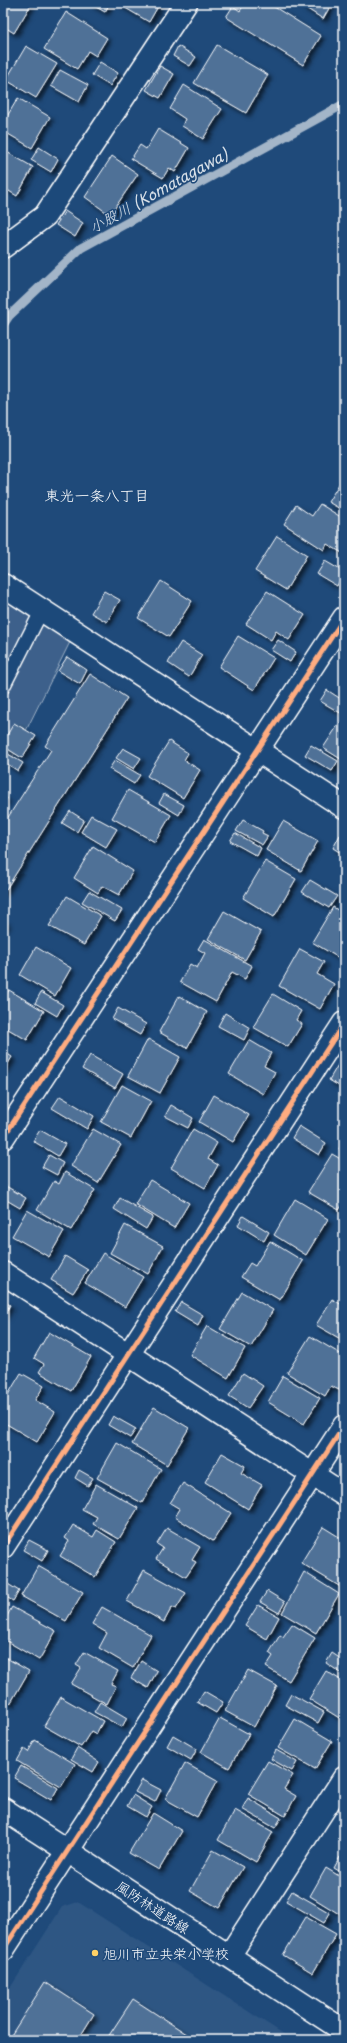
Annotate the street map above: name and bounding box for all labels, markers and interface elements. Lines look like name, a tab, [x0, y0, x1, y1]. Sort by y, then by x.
water label: 小股川 (Komatagawa)	[84, 142, 233, 238]
district label: 東光一条八丁目	[44, 483, 150, 506]
street label: 風防林道路線	[112, 1875, 194, 1939]
place label: 旭川市立共栄小学校	[103, 1943, 229, 1964]
marker: 旭川市立共栄小学校	[90, 1948, 100, 1958]

